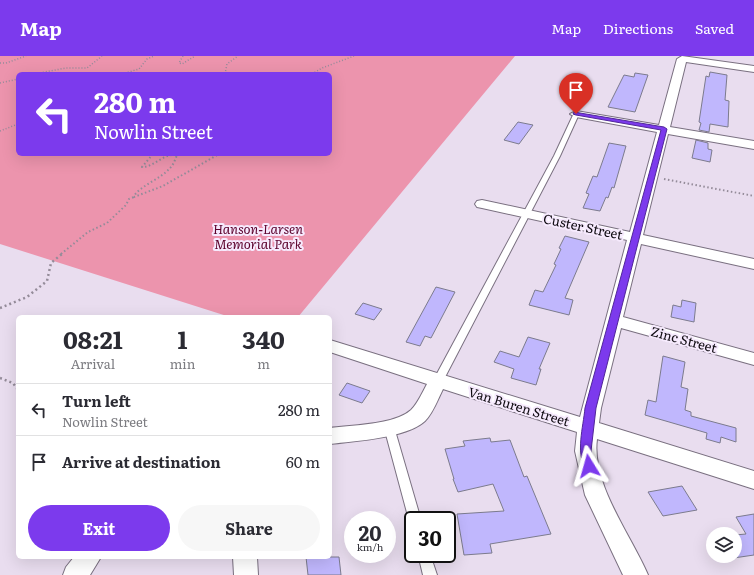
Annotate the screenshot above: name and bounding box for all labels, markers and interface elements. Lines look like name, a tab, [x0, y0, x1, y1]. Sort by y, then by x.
text: Map	[20, 14, 62, 42]
text: Map	[551, 18, 581, 38]
text: Directions	[603, 18, 673, 38]
text: Saved	[695, 18, 734, 38]
pin	[559, 73, 593, 114]
icon: arrive	[565, 79, 587, 101]
text: 280 m	[94, 80, 176, 122]
icon: left	[28, 88, 80, 140]
text: Nowlin Street	[94, 118, 213, 145]
street label: Custer Street	[542, 208, 625, 244]
park label: Hanson-Larsen Memorial Park	[213, 219, 303, 253]
text: 08:21	[63, 321, 123, 356]
text: 1	[177, 321, 187, 356]
text: 340	[242, 321, 285, 356]
street label: Zinc Street	[649, 321, 720, 357]
text: Arrival	[71, 354, 115, 373]
text: min	[170, 354, 195, 373]
text: m	[257, 354, 270, 373]
street label: Van Buren Street	[466, 382, 573, 431]
text: Turn left	[62, 389, 131, 412]
text: 280 m	[278, 398, 320, 421]
icon: left	[28, 399, 50, 421]
text: Nowlin Street	[62, 412, 148, 431]
position arrow	[568, 445, 610, 487]
text: Arrive at destination	[62, 450, 221, 473]
text: 60 m	[286, 450, 320, 473]
icon: arrive	[28, 451, 50, 473]
button: Exit	[28, 505, 170, 551]
button: Share	[178, 505, 320, 551]
speed limit sign: 30	[404, 511, 456, 563]
text: 20	[358, 517, 382, 547]
map controls	[706, 527, 742, 563]
button: layers	[706, 527, 742, 563]
text: km/h	[357, 539, 383, 554]

